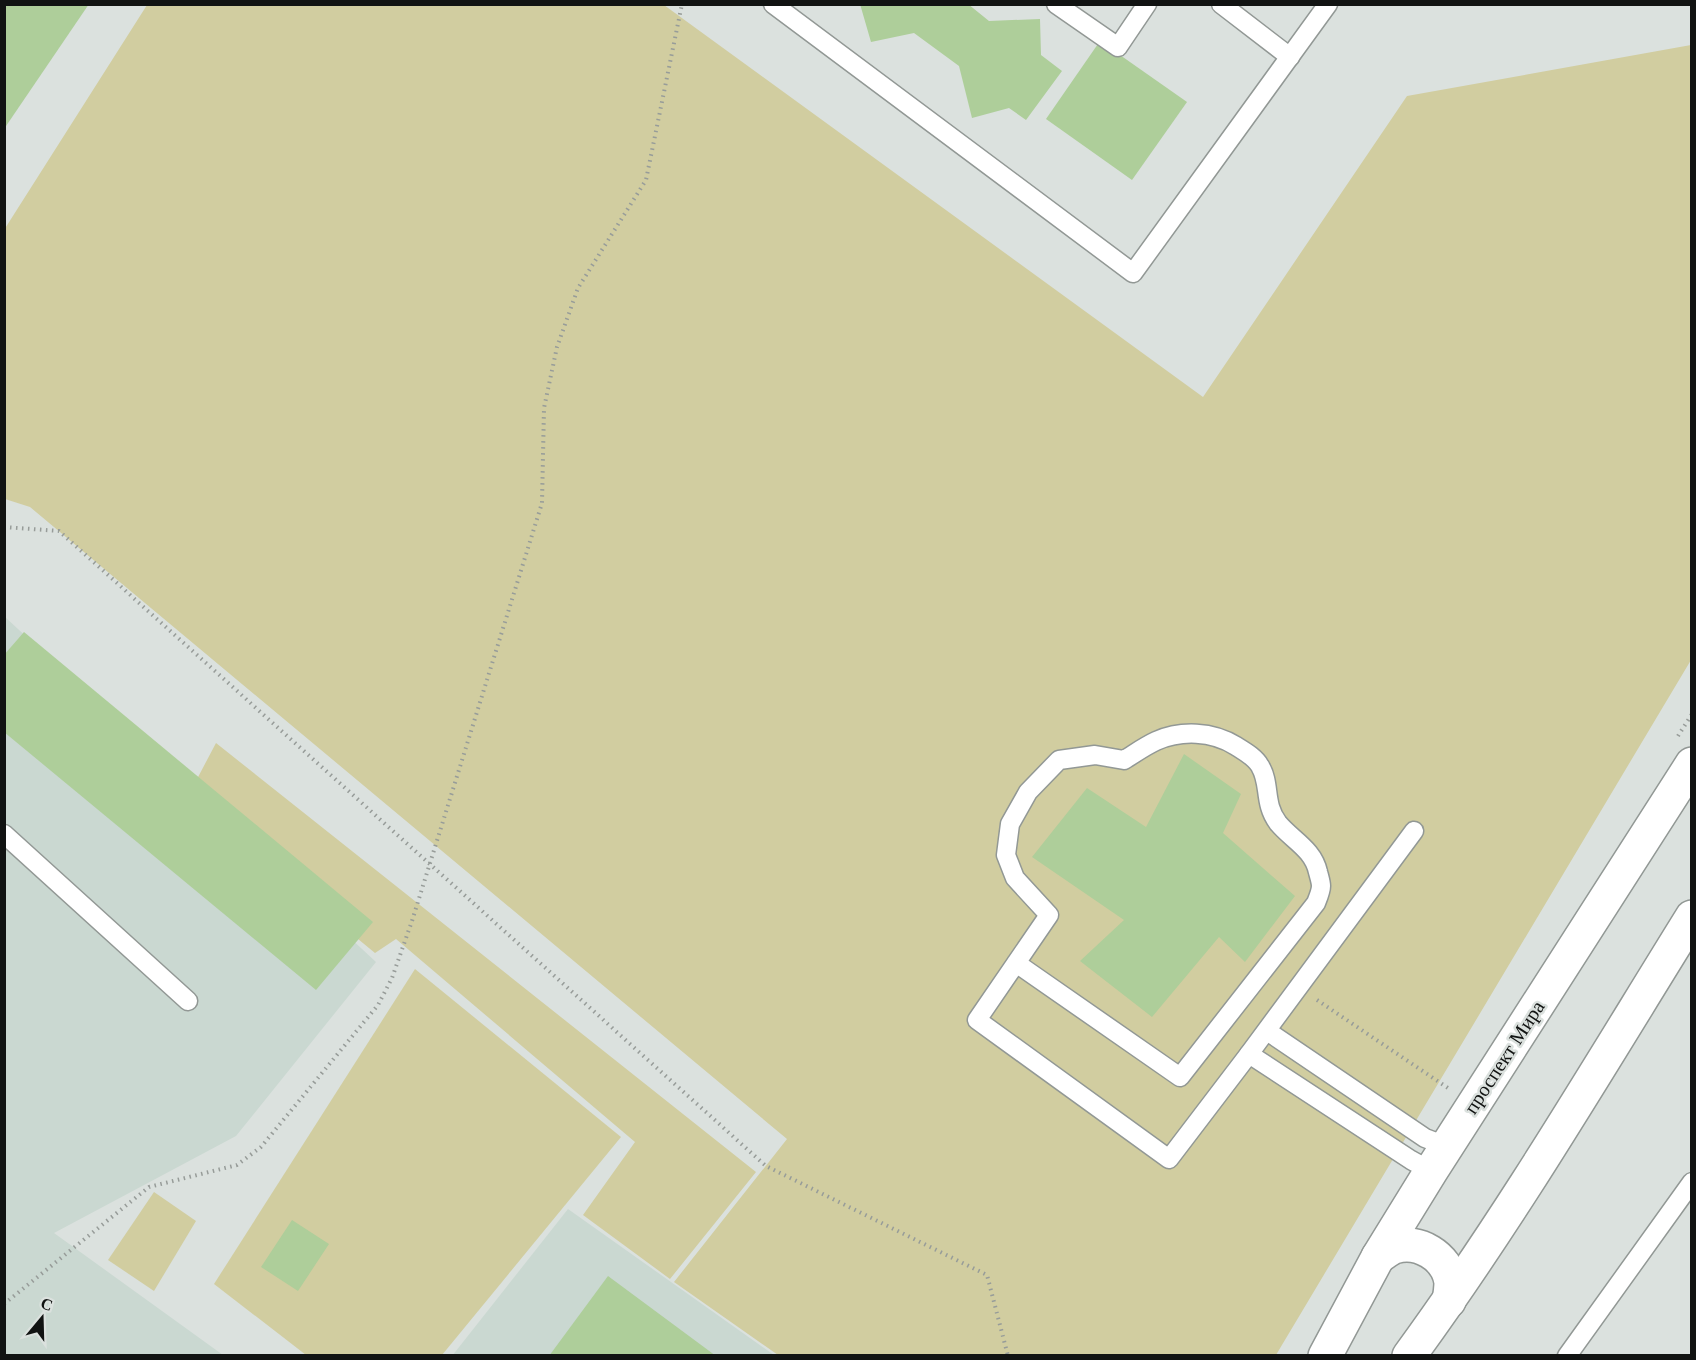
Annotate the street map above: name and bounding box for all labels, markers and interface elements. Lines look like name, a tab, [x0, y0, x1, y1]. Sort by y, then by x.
street label: проспект Мира	[1459, 996, 1550, 1118]
north arrow	[12, 1288, 72, 1348]
text: С	[38, 1294, 55, 1314]

